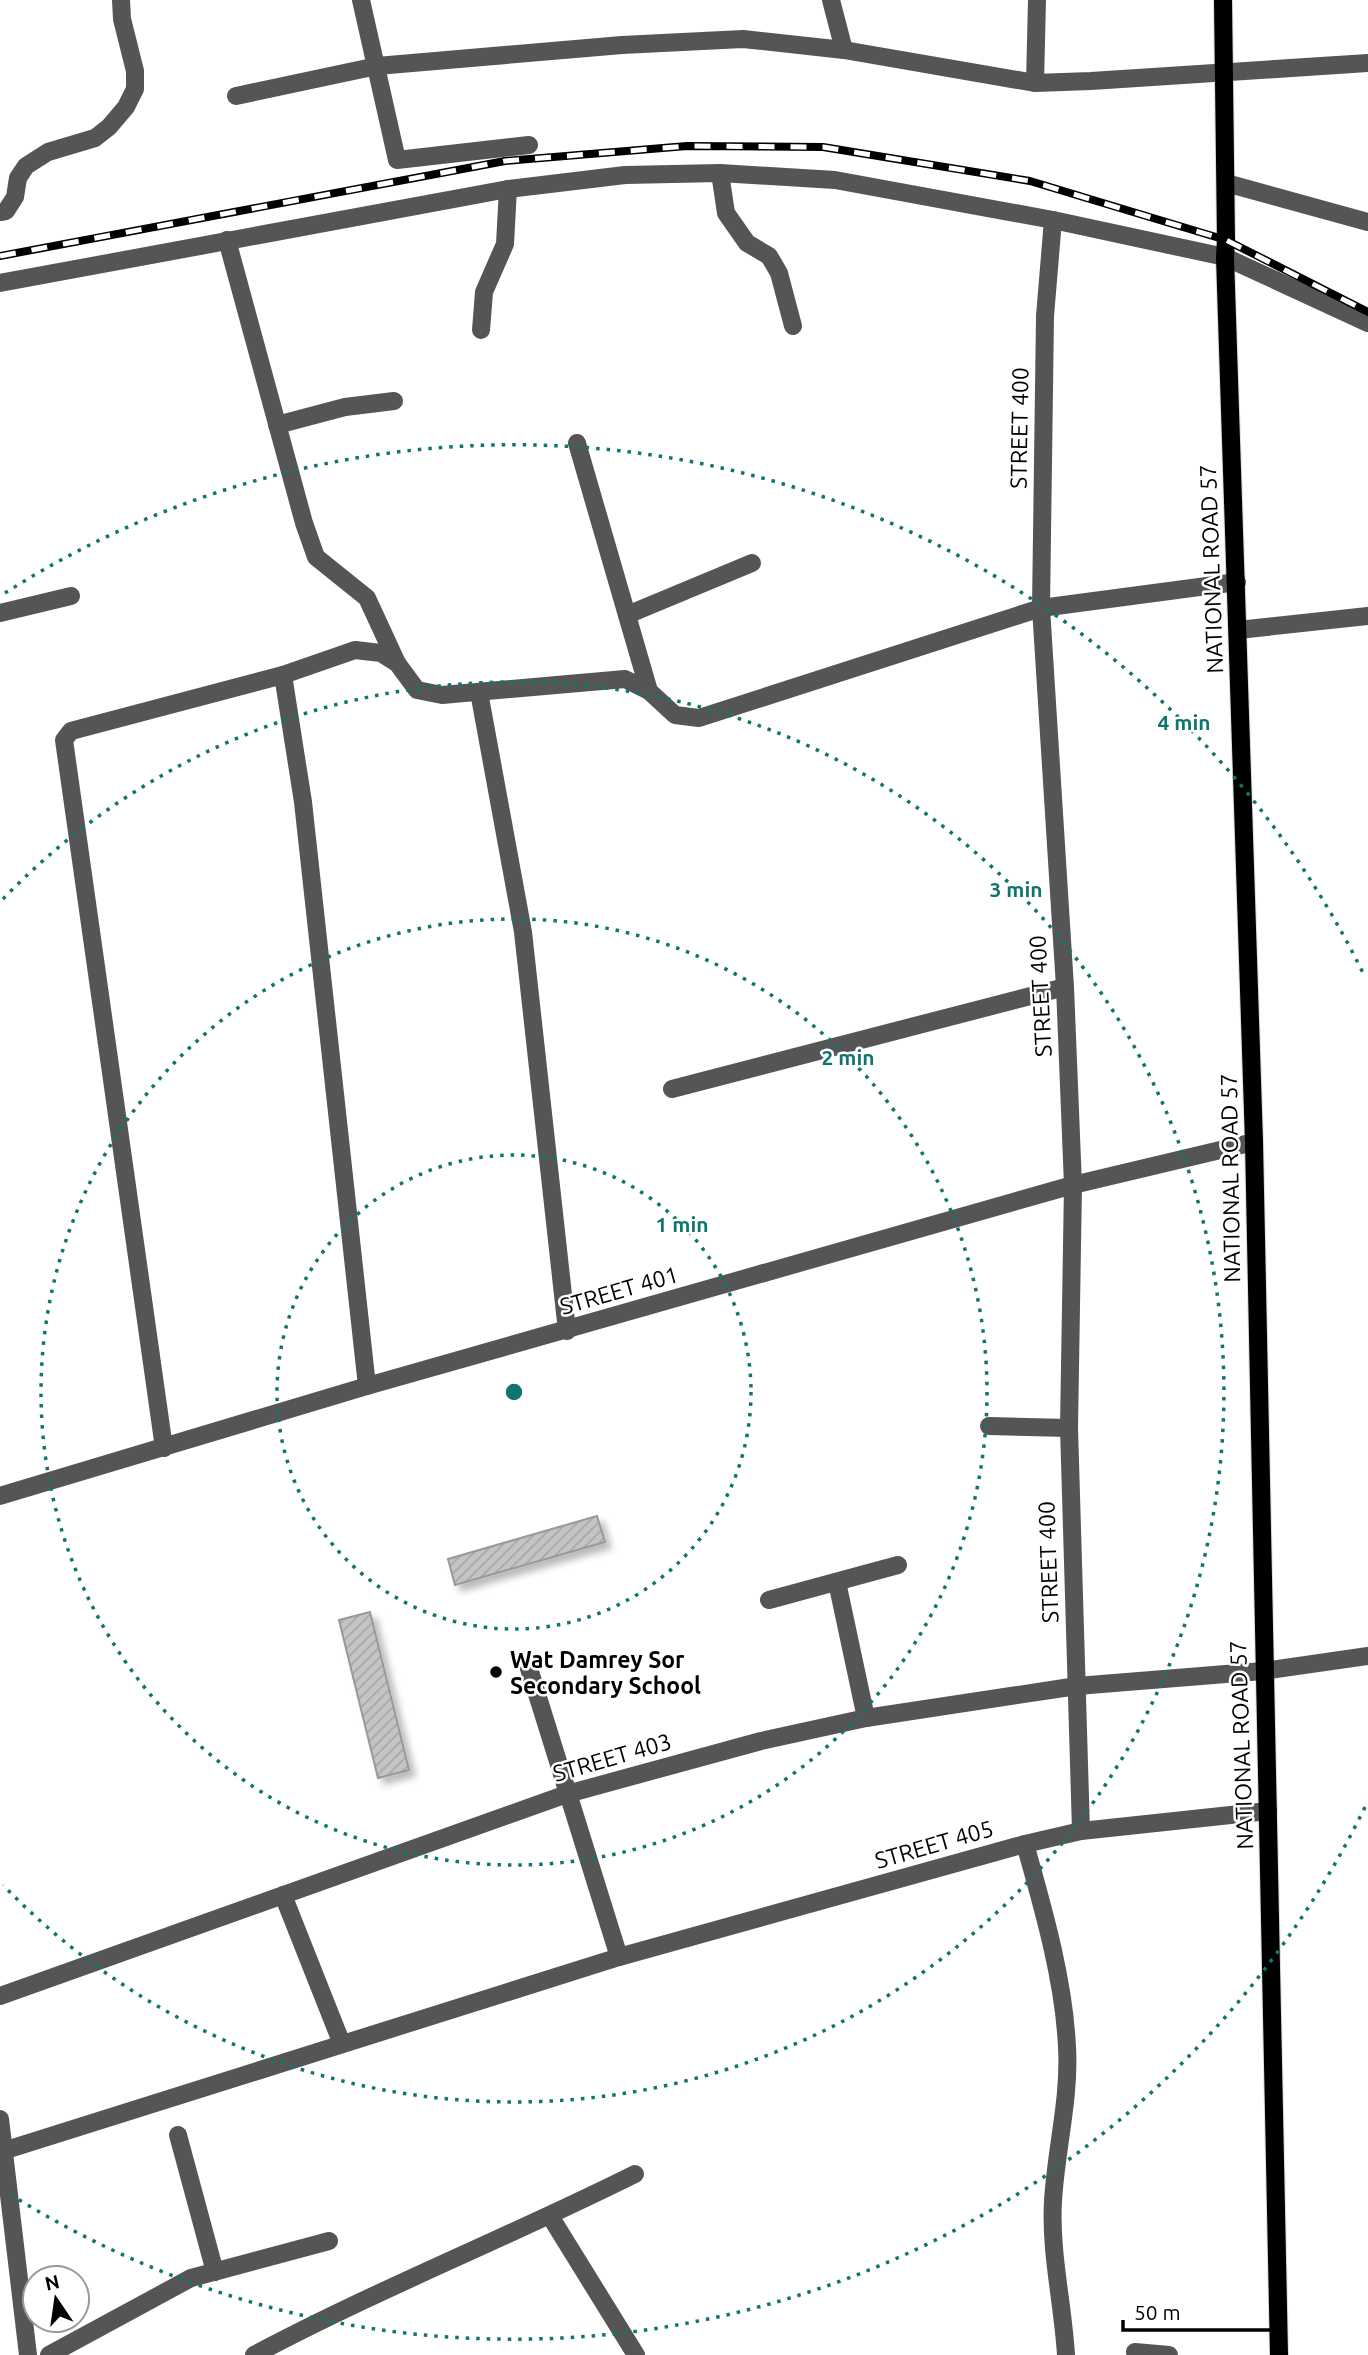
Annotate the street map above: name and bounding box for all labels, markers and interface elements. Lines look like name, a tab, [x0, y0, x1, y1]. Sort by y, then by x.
street label: STREET 400	[1005, 367, 1033, 489]
street label: NATIONAL ROAD 57	[1195, 464, 1227, 674]
text: 4 min	[1157, 710, 1211, 734]
text: 3 min	[989, 877, 1043, 901]
street label: STREET 400	[1024, 934, 1056, 1058]
text: 2 min	[821, 1045, 875, 1069]
street label: NATIONAL ROAD 57	[1216, 1073, 1244, 1283]
text: 1 min	[655, 1212, 709, 1236]
street label: STREET 401	[557, 1261, 681, 1319]
centre of rings	[502, 1380, 526, 1404]
street label: STREET 400	[1033, 1501, 1063, 1623]
street label: NATIONAL ROAD 57	[1225, 1640, 1257, 1850]
place label: Wat Damrey Sor Secondary School	[510, 1647, 701, 1698]
marker: Wat Damrey Sor Secondary School	[488, 1664, 504, 1680]
street label: STREET 403	[550, 1728, 674, 1786]
street label: STREET 405	[872, 1815, 996, 1873]
north arrow	[21, 2264, 91, 2334]
text: N	[43, 2270, 62, 2295]
scale bar	[1123, 2288, 1272, 2332]
text: 50 m	[1134, 2300, 1181, 2324]

